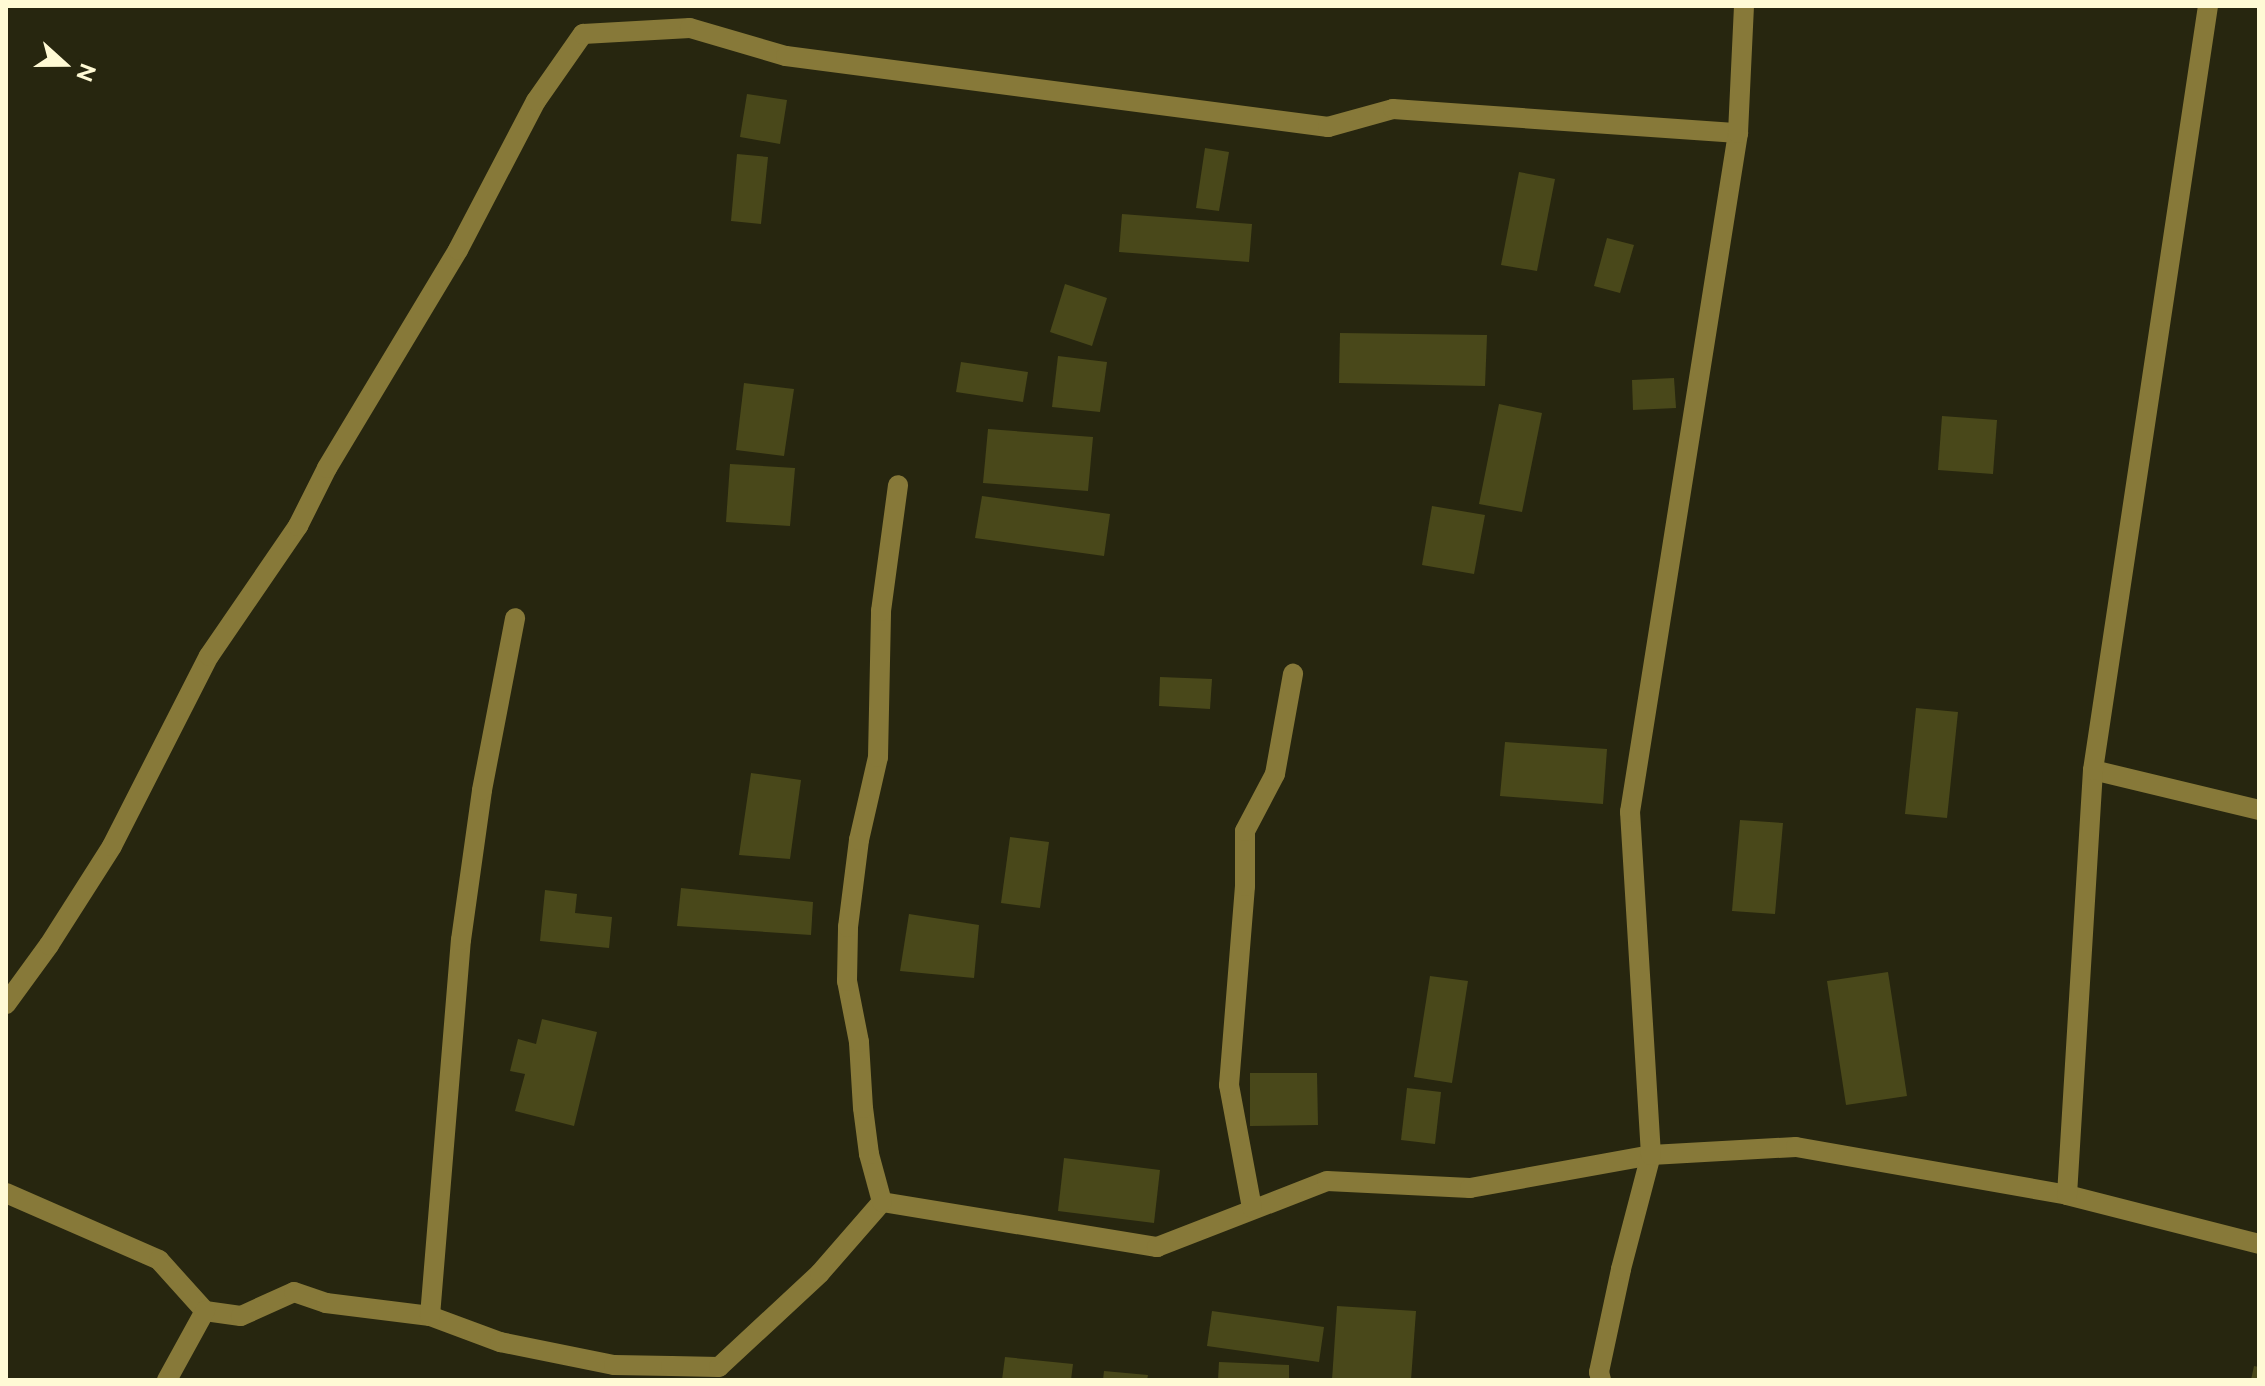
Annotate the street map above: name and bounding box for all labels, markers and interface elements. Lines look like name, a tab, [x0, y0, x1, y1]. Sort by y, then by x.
north arrow	[24, 24, 104, 104]
text: N	[71, 60, 102, 85]

